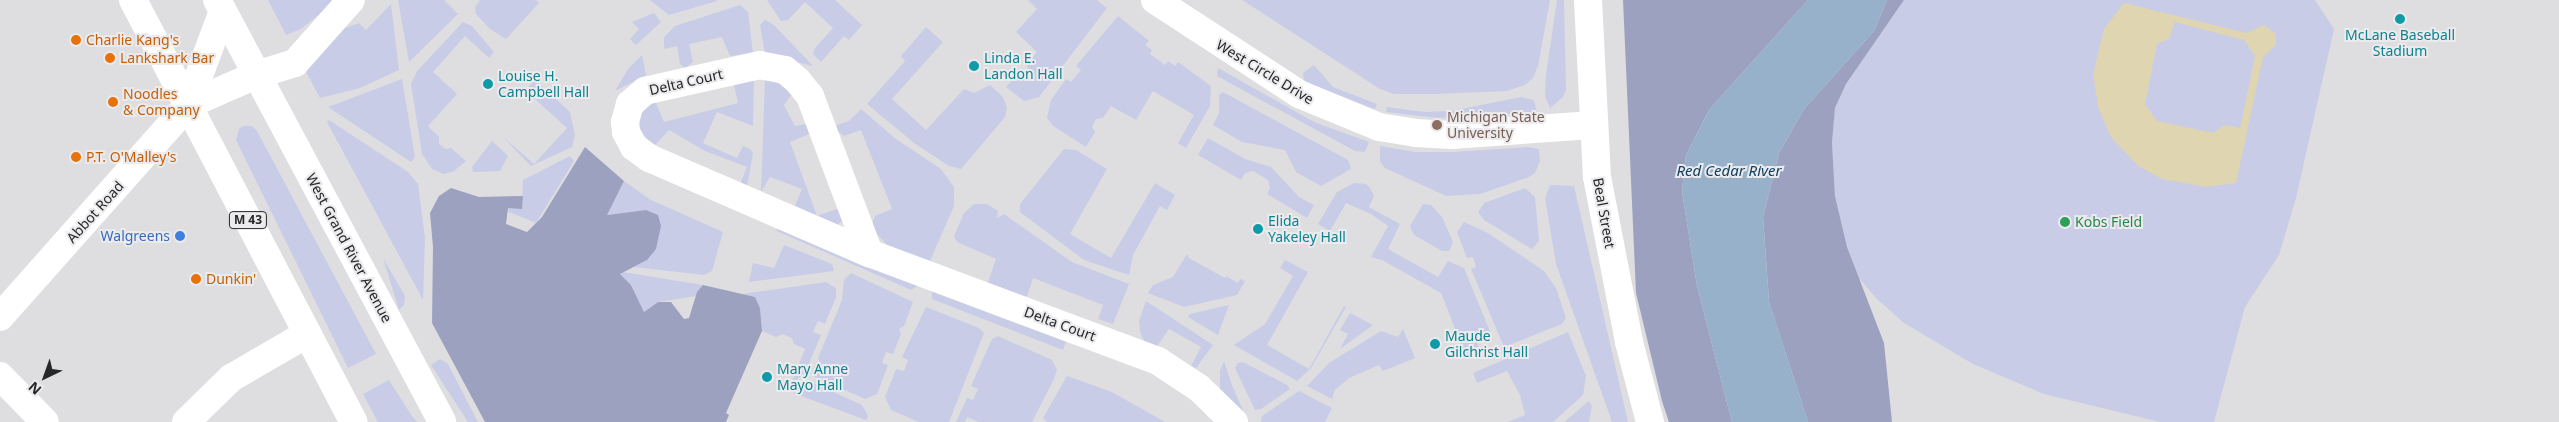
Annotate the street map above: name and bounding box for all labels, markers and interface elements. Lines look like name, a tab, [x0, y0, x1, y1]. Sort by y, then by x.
marker: McLane Baseball Stadium	[2394, 13, 2406, 25]
place label: McLane Baseball Stadium	[2345, 27, 2455, 59]
place label: Charlie Kang's	[86, 32, 179, 48]
marker: Charlie Kang's	[70, 34, 82, 46]
street label: West Circle Drive	[1213, 36, 1317, 108]
place label: Lankshark Bar	[120, 50, 214, 66]
place label: Linda E. Landon Hall	[984, 50, 1063, 82]
marker: Lankshark Bar	[104, 52, 116, 64]
marker: Linda E. Landon Hall	[968, 60, 980, 72]
street label: Delta Court	[648, 65, 724, 99]
place label: Louise H. Campbell Hall	[498, 68, 589, 100]
marker: Louise H. Campbell Hall	[482, 78, 494, 90]
place label: Noodles & Company	[123, 86, 200, 118]
marker: Noodles & Company	[107, 96, 119, 108]
place label: Michigan State University	[1447, 109, 1545, 142]
marker: Michigan State University	[1431, 119, 1443, 131]
place label: P.T. O'Malley's	[86, 149, 176, 165]
marker: P.T. O'Malley's	[70, 151, 82, 163]
water label: Red Cedar River	[1677, 162, 1781, 180]
street label: West Grand River Avenue	[303, 171, 395, 325]
street label: Beal Street	[1590, 176, 1618, 250]
street label: Abbot Road	[63, 178, 127, 246]
road number: M 43	[228, 210, 268, 230]
place label: Elida Yakeley Hall	[1268, 213, 1346, 246]
place label: Kobs Field	[2075, 214, 2142, 230]
marker: Kobs Field	[2059, 216, 2071, 228]
marker: Elida Yakeley Hall	[1252, 223, 1264, 235]
place label: Walgreens	[101, 228, 170, 244]
marker: Walgreens	[174, 230, 186, 242]
place label: Dunkin'	[206, 271, 256, 287]
marker: Dunkin'	[190, 273, 202, 285]
street label: Delta Court	[1022, 303, 1098, 345]
place label: Maude Gilchrist Hall	[1445, 328, 1528, 361]
marker: Maude Gilchrist Hall	[1429, 338, 1441, 350]
north arrow	[20, 352, 70, 402]
place label: Mary Anne Mayo Hall	[777, 361, 848, 394]
marker: Mary Anne Mayo Hall	[761, 371, 773, 383]
text: N	[24, 378, 45, 399]

